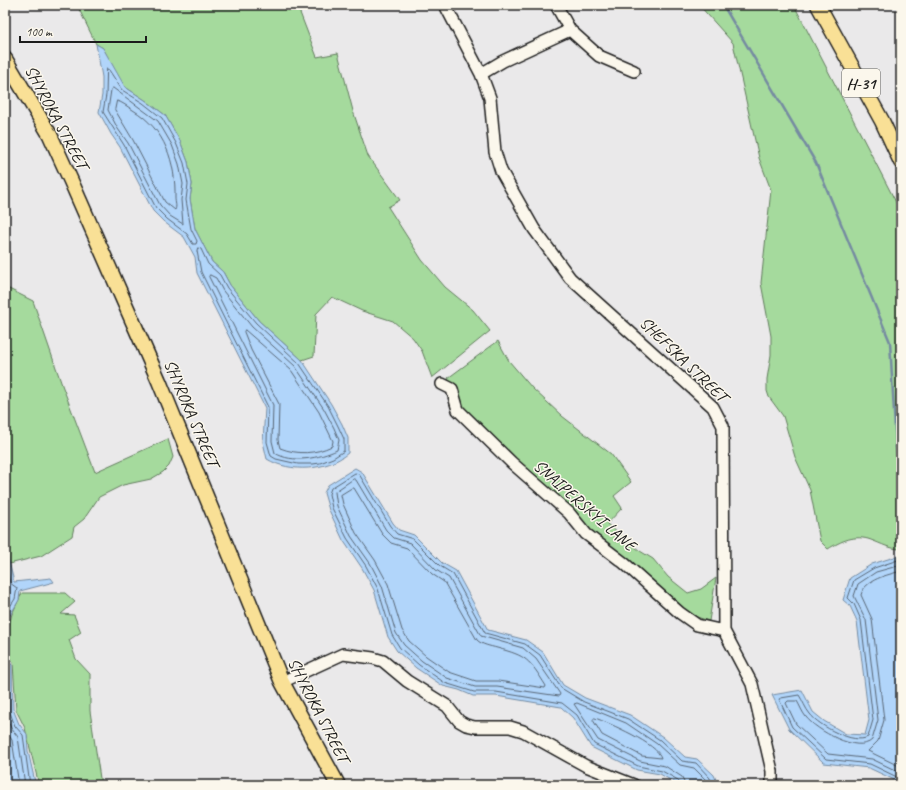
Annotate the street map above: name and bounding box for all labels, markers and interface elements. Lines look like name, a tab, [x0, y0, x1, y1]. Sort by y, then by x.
scale bar	[20, 18, 146, 44]
text: 100 m	[26, 24, 53, 40]
street label: SHYROKA STREET	[20, 62, 95, 176]
road number: Н-31	[842, 69, 880, 97]
street label: SHEFSKA STREET	[635, 312, 735, 409]
street label: SHYROKA STREET	[160, 356, 225, 474]
street label: SNAIPERSKYI LANE	[529, 455, 642, 557]
street label: SHYROKA STREET	[283, 654, 356, 770]

